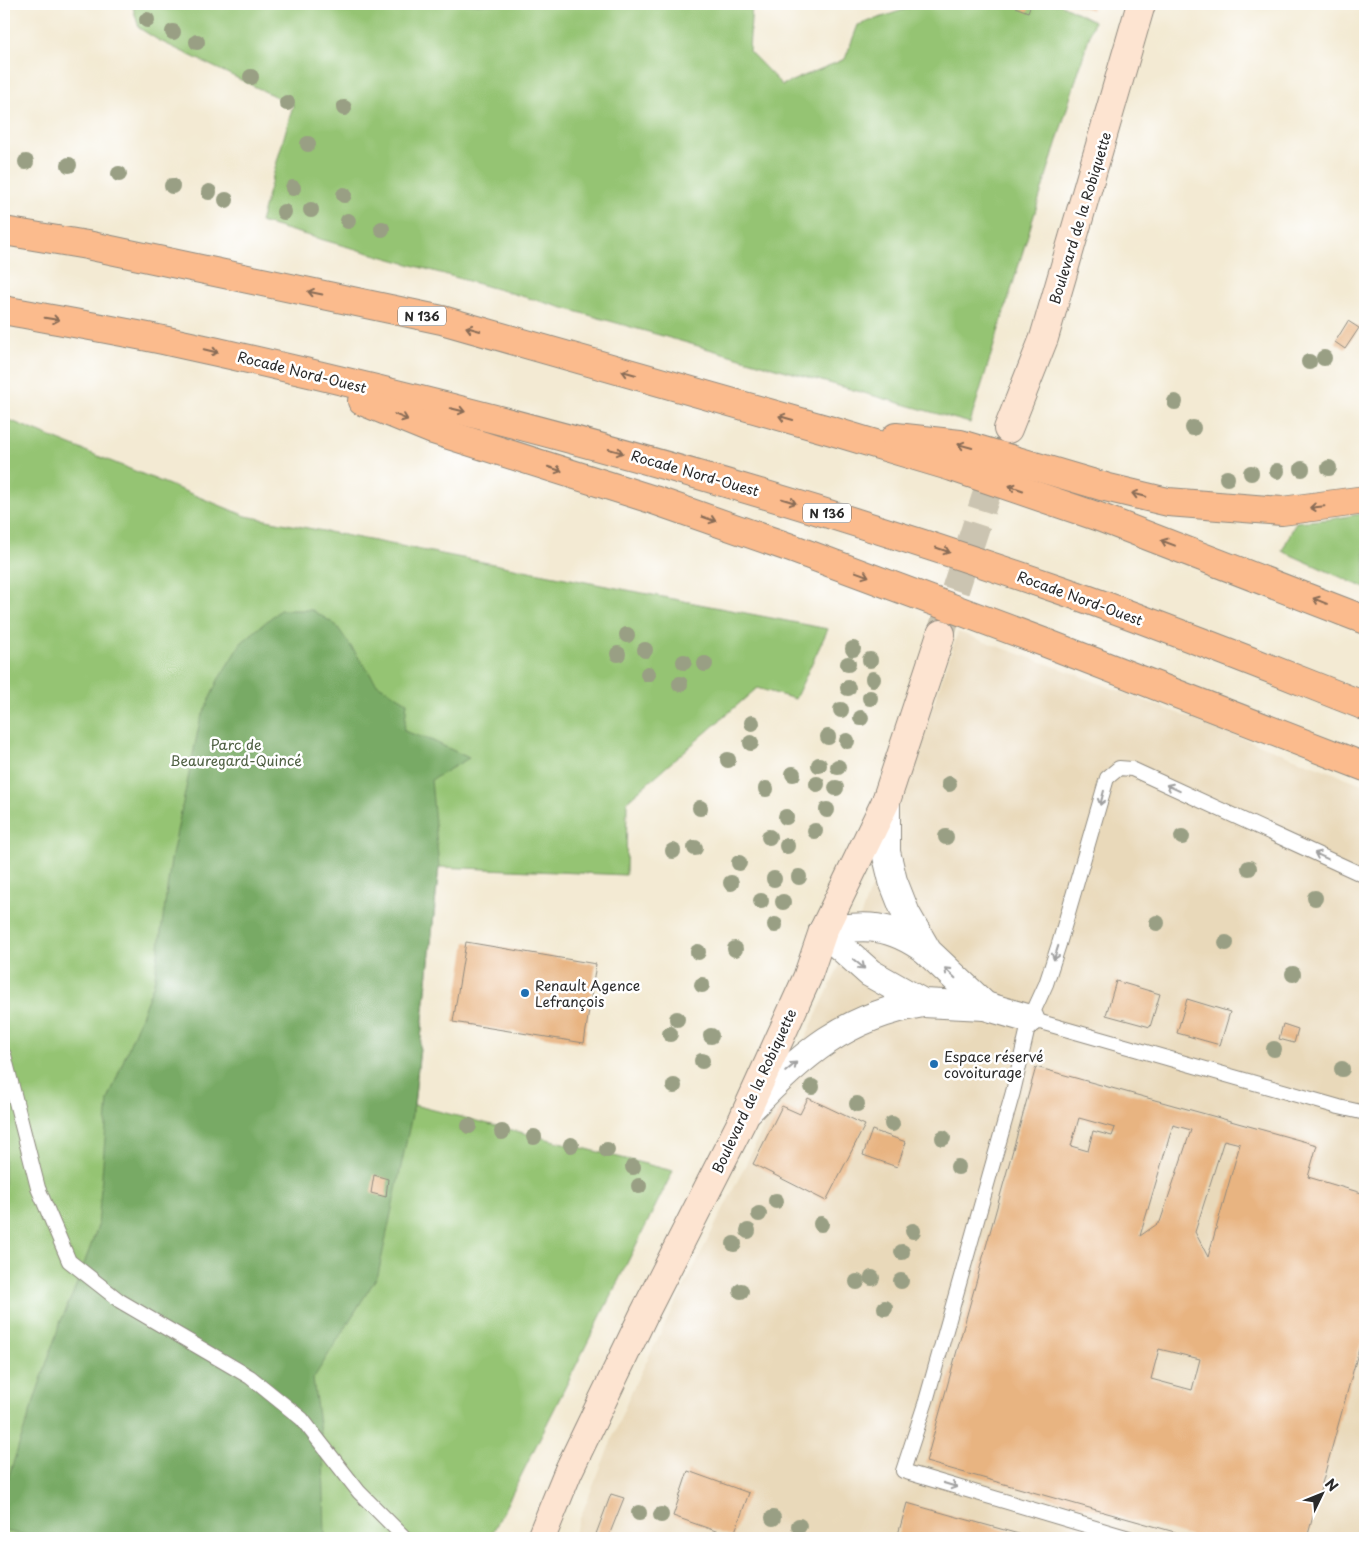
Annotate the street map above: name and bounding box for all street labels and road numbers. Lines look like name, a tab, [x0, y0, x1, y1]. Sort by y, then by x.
street label: Boulevard de la Robiquette	[1044, 129, 1116, 307]
road number: N 136	[398, 306, 446, 326]
street label: Rocade Nord-Ouest	[235, 346, 369, 398]
street label: Rocade Nord-Ouest	[629, 445, 762, 501]
road number: N 136	[803, 503, 851, 522]
street label: Rocade Nord-Ouest	[1014, 566, 1146, 631]
street label: Boulevard de la Robiquette	[707, 1005, 801, 1177]

